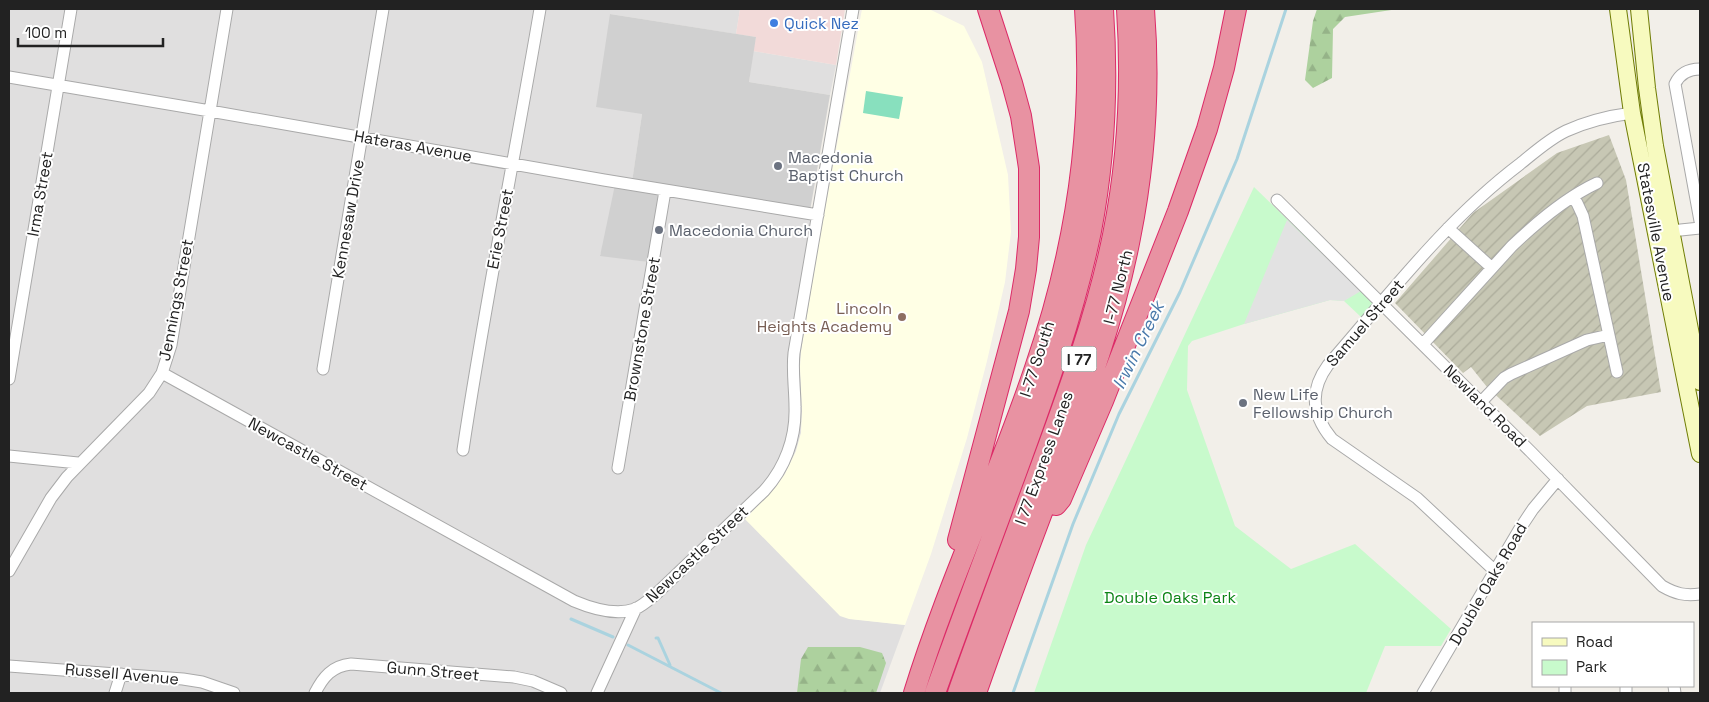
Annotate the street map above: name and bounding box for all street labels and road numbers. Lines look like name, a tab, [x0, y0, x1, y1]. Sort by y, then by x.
street label: Hateras Avenue	[352, 125, 474, 167]
street label: Irma Street	[22, 150, 58, 238]
street label: Kennesaw Drive	[327, 158, 369, 280]
street label: Statesville Avenue	[1632, 161, 1680, 303]
street label: Erie Street	[482, 187, 518, 271]
street label: Jennings Street	[154, 237, 198, 363]
street label: I-77 North	[1099, 248, 1137, 326]
street label: Brownstone Street	[619, 255, 665, 403]
street label: Samuel Street	[1321, 275, 1409, 371]
street label: I-77 South	[1015, 318, 1059, 400]
road number: I 77	[1062, 346, 1096, 372]
street label: Newland Road	[1439, 360, 1531, 452]
street label: I 77 Express Lanes	[1010, 388, 1078, 528]
street label: Newcastle Street	[245, 413, 371, 495]
street label: Newcastle Street	[641, 501, 753, 607]
street label: Double Oaks Road	[1444, 519, 1532, 649]
street label: Gunn Street	[386, 656, 480, 686]
street label: Russell Avenue	[64, 659, 180, 689]

